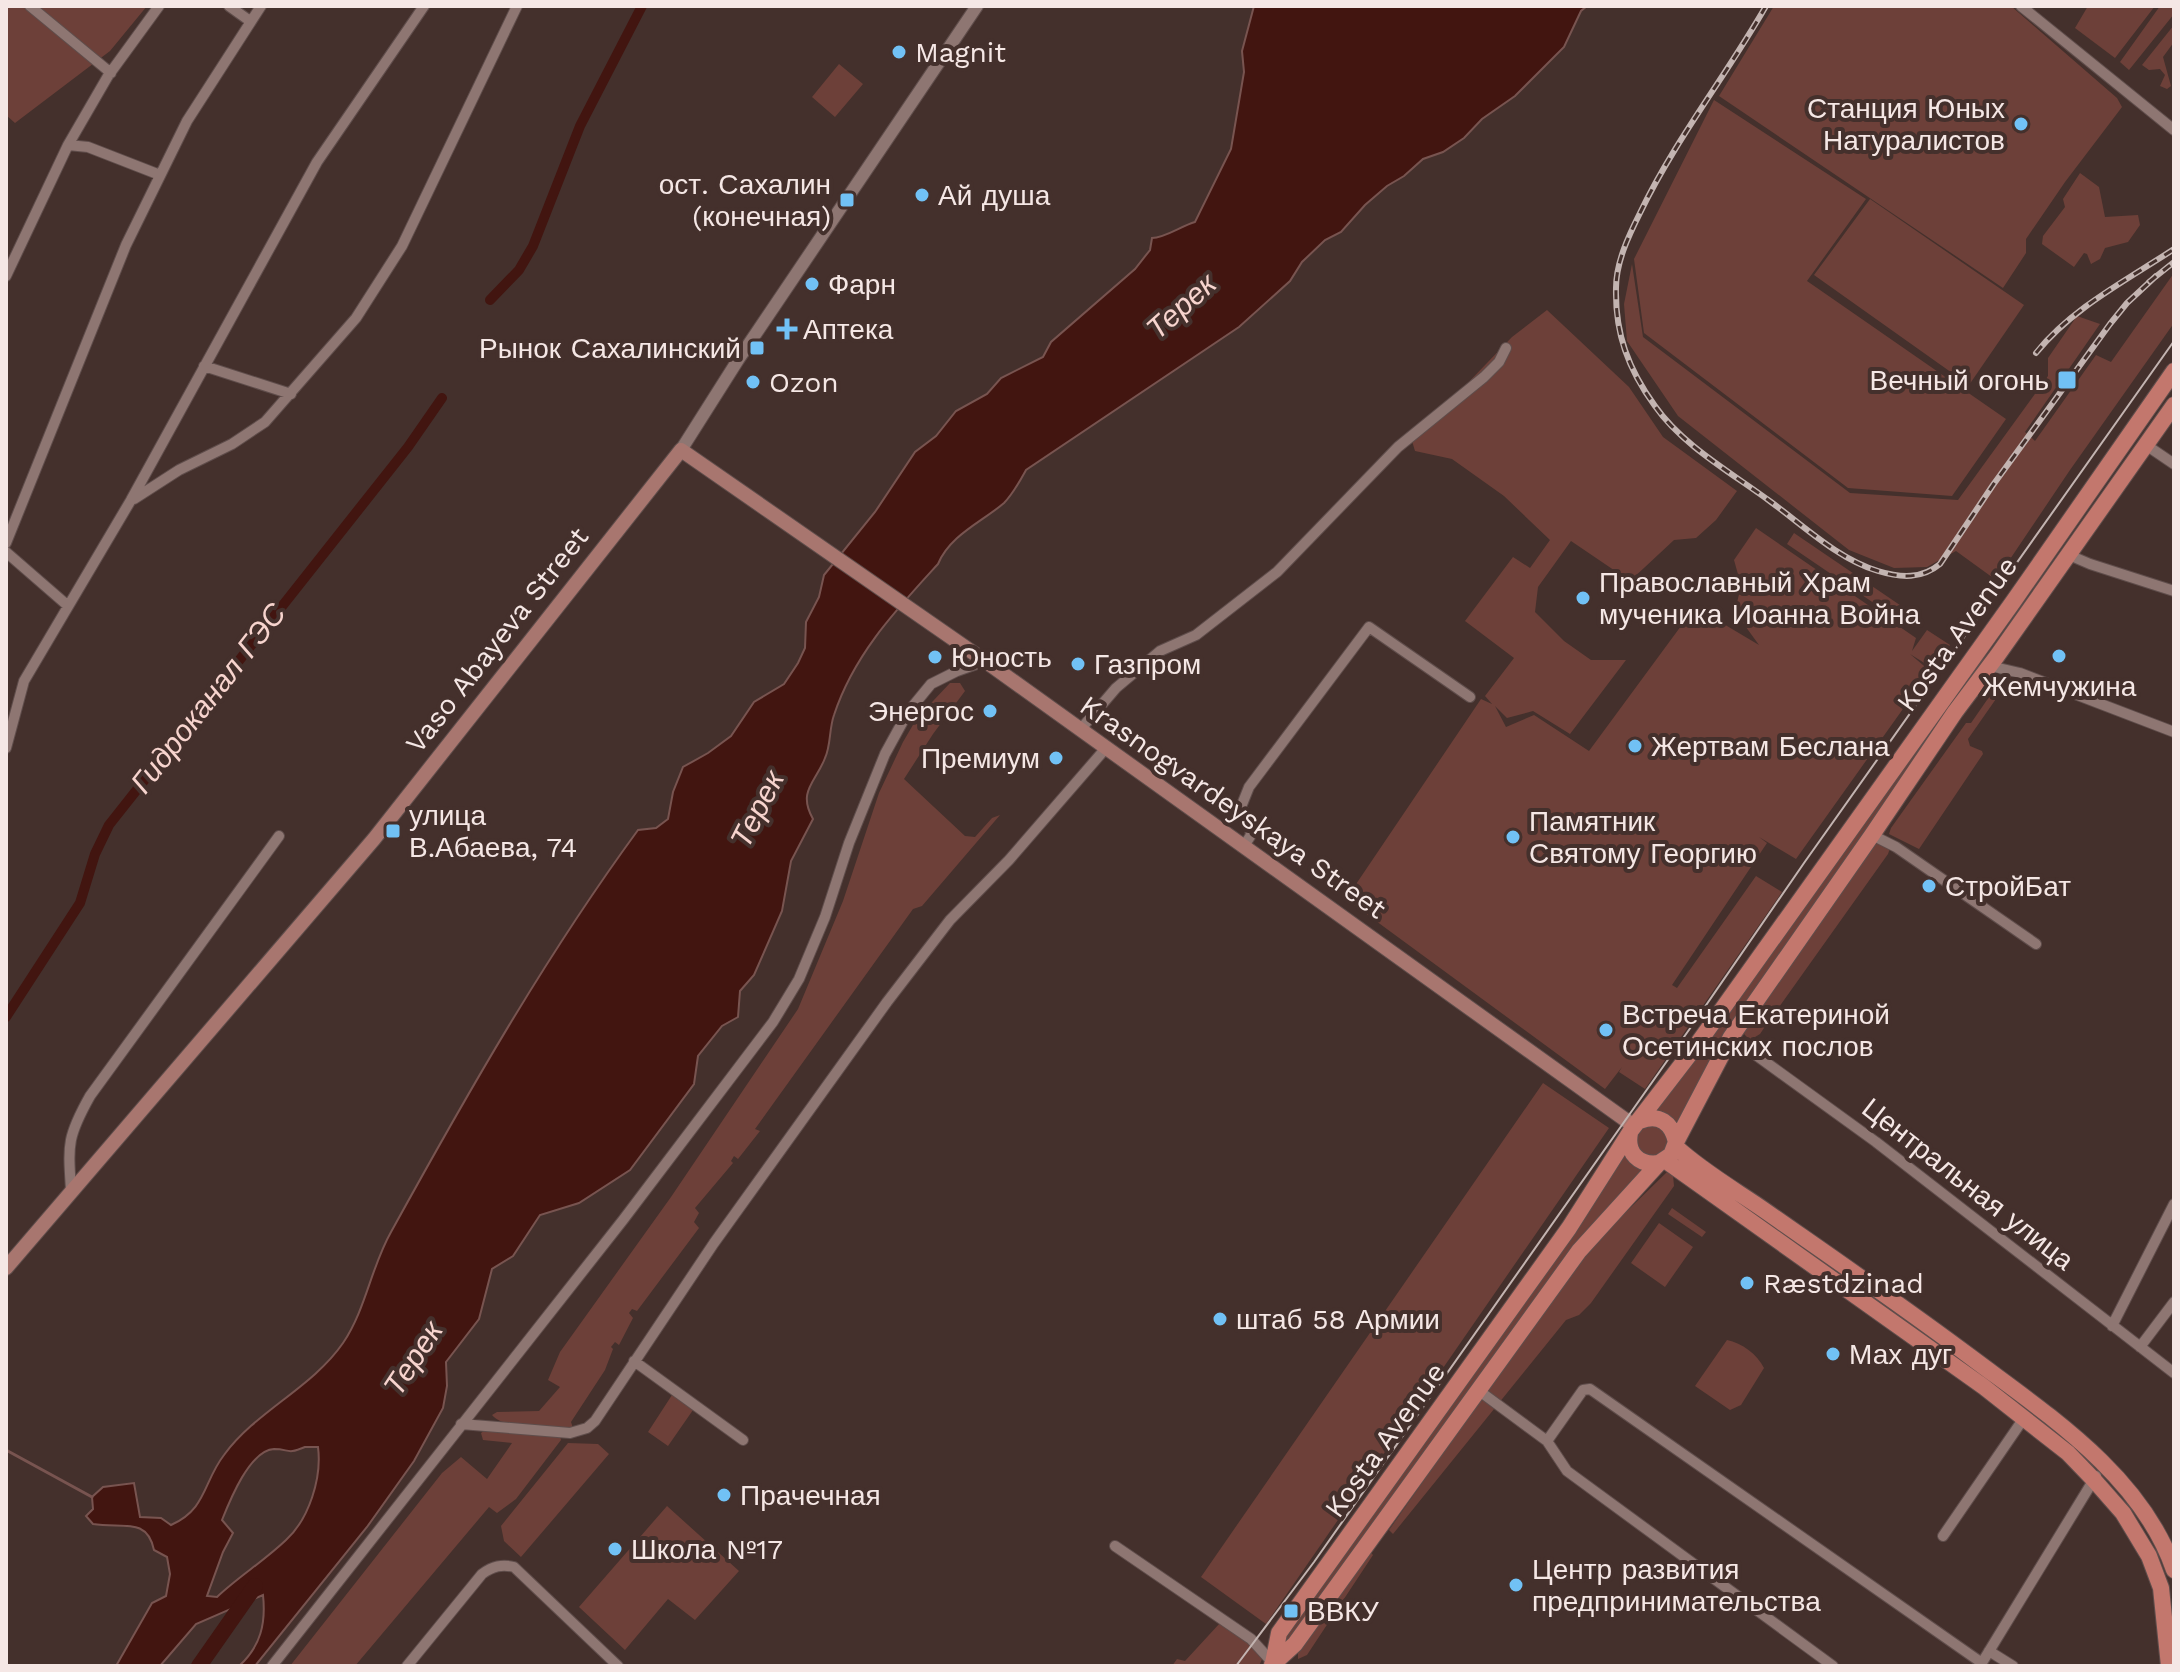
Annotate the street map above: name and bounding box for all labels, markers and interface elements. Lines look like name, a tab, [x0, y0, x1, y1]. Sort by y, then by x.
place label: Magnit	[915, 36, 1006, 69]
marker: Magnit	[890, 43, 908, 61]
place label: Станция Юных Натуралистов	[1807, 92, 2005, 157]
marker: Станция Юных Натуралистов	[2012, 115, 2030, 133]
place label: ост. Сахалин (конечная)	[659, 168, 831, 233]
place label: Ай душа	[938, 179, 1051, 212]
marker: Ай душа	[913, 186, 931, 204]
marker: ост. Сахалин (конечная)	[838, 191, 856, 209]
water label: Терек	[1139, 264, 1224, 346]
place label: Фарн	[828, 268, 896, 301]
marker: Фарн	[803, 275, 821, 293]
place label: Аптека	[803, 313, 894, 346]
marker: Аптека	[778, 320, 796, 338]
place label: Рынок Сахалинский	[479, 332, 741, 365]
marker: Рынок Сахалинский	[748, 339, 766, 357]
place label: Вечный огонь	[1870, 364, 2049, 397]
place label: Ozon	[769, 366, 839, 399]
marker: Вечный огонь	[2056, 369, 2078, 391]
marker: Ozon	[744, 373, 762, 391]
street label: Vaso Abayeva Street	[399, 521, 595, 759]
street label: Kosta Avenue	[1890, 550, 2024, 718]
place label: Православный Храм мученика Иоанна Война	[1599, 566, 1920, 631]
marker: Православный Храм мученика Иоанна Война	[1574, 589, 1592, 607]
water label: Гидроканал ГЭС	[123, 596, 293, 800]
place label: Юность	[951, 641, 1052, 674]
marker: Жемчужина	[2050, 647, 2068, 665]
marker: Юность	[926, 648, 944, 666]
place label: Газпром	[1094, 648, 1201, 681]
marker: Газпром	[1069, 655, 1087, 673]
place label: Жемчужина	[1982, 670, 2137, 703]
street label: Krasnogvardeyskaya Street	[1074, 689, 1392, 926]
place label: Энергос	[868, 695, 974, 728]
marker: Энергос	[981, 702, 999, 720]
place label: Жертвам Беслана	[1651, 730, 1890, 763]
marker: Жертвам Беслана	[1626, 737, 1644, 755]
place label: Премиум	[921, 742, 1040, 775]
marker: Премиум	[1047, 749, 1065, 767]
water label: Терек	[723, 763, 792, 853]
place label: улица В.Абаева, 74	[409, 799, 577, 864]
place label: Памятник Святому Георгию	[1529, 805, 1757, 870]
marker: улица В.Абаева, 74	[384, 822, 402, 840]
marker: Памятник Святому Георгию	[1504, 828, 1522, 846]
place label: СтройБат	[1945, 870, 2071, 903]
marker: СтройБат	[1920, 877, 1938, 895]
place label: Встреча Екатериной Осетинских послов	[1622, 998, 1890, 1063]
marker: Встреча Екатериной Осетинских послов	[1597, 1021, 1615, 1039]
street label: Центральная улица	[1856, 1091, 2081, 1277]
place label: Ræstdzinad	[1763, 1267, 1924, 1300]
marker: Ræstdzinad	[1738, 1274, 1756, 1292]
place label: штаб 58 Армии	[1236, 1303, 1440, 1336]
marker: штаб 58 Армии	[1211, 1310, 1229, 1328]
water label: Терек	[376, 1313, 451, 1402]
place label: Мах дуг	[1849, 1338, 1952, 1371]
marker: Мах дуг	[1824, 1345, 1842, 1363]
street label: Kosta Avenue	[1318, 1356, 1452, 1524]
place label: Прачечная	[740, 1479, 881, 1512]
marker: Прачечная	[715, 1486, 733, 1504]
place label: Школа №17	[631, 1533, 783, 1566]
marker: Школа №17	[606, 1540, 624, 1558]
place label: Центр развития предпринимательства	[1532, 1553, 1821, 1618]
marker: Центр развития предпринимательства	[1507, 1576, 1525, 1594]
place label: ВВКУ	[1307, 1595, 1379, 1628]
marker: ВВКУ	[1282, 1602, 1300, 1620]

